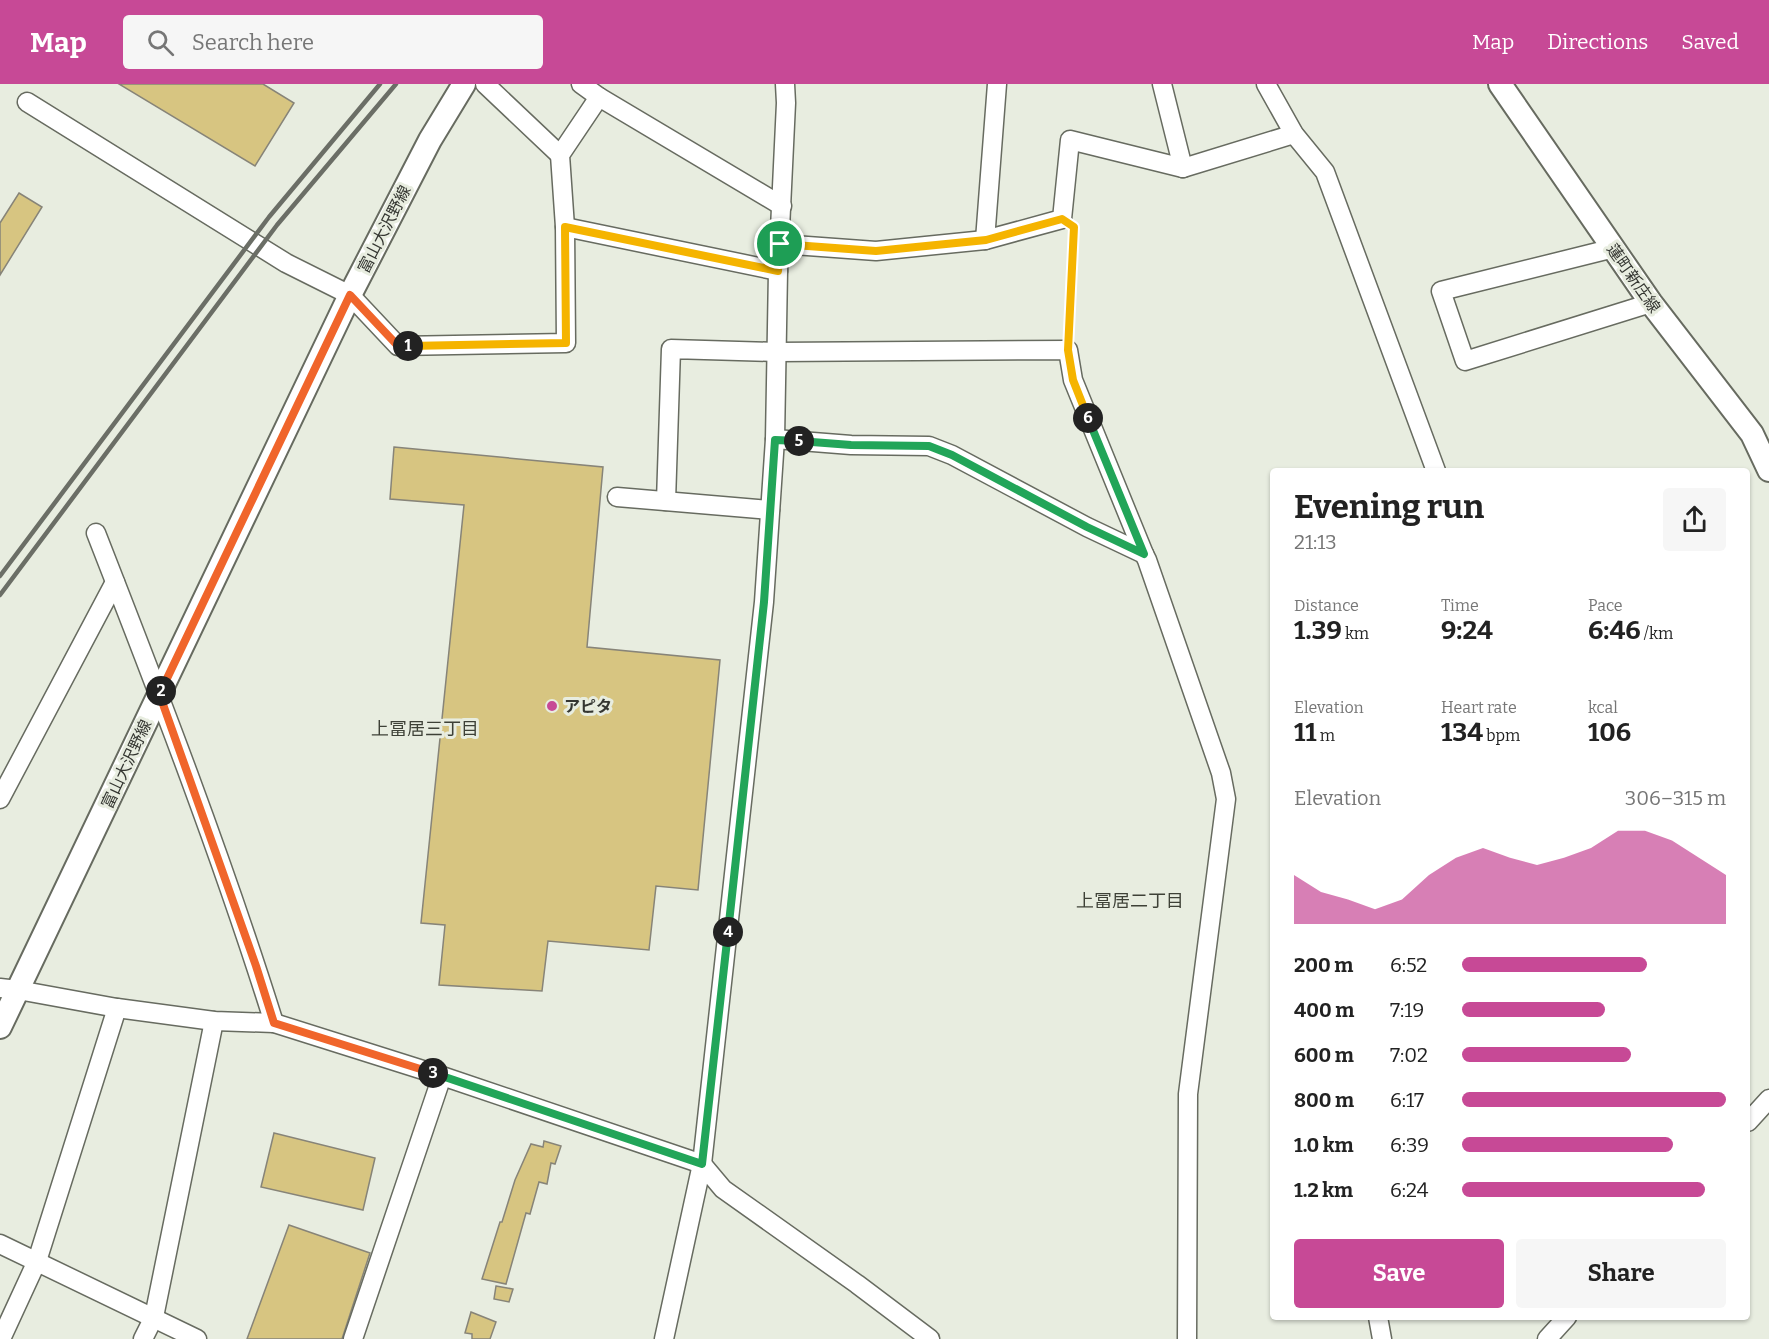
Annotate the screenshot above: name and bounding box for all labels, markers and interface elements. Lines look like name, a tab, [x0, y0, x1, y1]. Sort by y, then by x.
search box	[123, 15, 543, 69]
text: Map	[30, 26, 87, 59]
icon: search	[144, 26, 177, 59]
text: Search here	[192, 29, 314, 56]
text: Map	[1472, 29, 1514, 55]
text: Directions	[1547, 29, 1648, 55]
text: Saved	[1681, 29, 1739, 55]
street label: 富山大沢野線	[354, 182, 415, 276]
pin	[754, 218, 805, 269]
icon: arrive	[763, 227, 796, 260]
street label: 蓮町新庄線	[1603, 240, 1664, 317]
pin: 1	[393, 331, 423, 361]
text: 1	[405, 336, 411, 355]
pin: 6	[1073, 403, 1103, 433]
text: 6	[1083, 408, 1093, 427]
pin: 5	[784, 426, 814, 456]
text: 5	[795, 431, 803, 450]
text: Evening run	[1294, 487, 1484, 527]
button: share	[1663, 488, 1726, 551]
text: 21:13	[1294, 530, 1337, 554]
text: Distance	[1294, 596, 1359, 615]
text: Time	[1441, 596, 1479, 615]
text: Pace	[1588, 596, 1623, 615]
text: 1.39	[1294, 615, 1342, 646]
text: 9:24	[1441, 615, 1493, 646]
text: 6:46	[1588, 615, 1641, 646]
text: km	[1342, 624, 1369, 643]
text: /km	[1641, 624, 1673, 643]
pin: 2	[146, 676, 176, 706]
text: 2	[156, 681, 166, 700]
place label: アピタ	[564, 697, 612, 716]
text: Elevation	[1294, 698, 1364, 717]
text: Heart rate	[1441, 698, 1517, 717]
text: kcal	[1588, 698, 1618, 717]
marker: アピタ	[545, 699, 559, 713]
street label: 富山大沢野線	[98, 717, 155, 812]
text: 11	[1294, 717, 1316, 748]
text: 134	[1441, 717, 1483, 748]
text: 106	[1588, 717, 1631, 748]
district label: 上冨居三丁目	[371, 718, 479, 740]
text: m	[1316, 726, 1335, 745]
text: bpm	[1483, 726, 1520, 745]
text: Elevation	[1294, 786, 1381, 810]
text: 306–315 m	[1625, 786, 1726, 810]
district label: 上冨居二丁目	[1076, 890, 1184, 912]
pin: 4	[713, 917, 743, 947]
text: 4	[723, 922, 733, 941]
text: 200 m	[1294, 953, 1353, 977]
text: 6:52	[1390, 953, 1427, 977]
text: 400 m	[1294, 998, 1354, 1022]
text: 7:19	[1390, 998, 1424, 1022]
text: 600 m	[1294, 1043, 1354, 1067]
text: 7:02	[1390, 1043, 1428, 1067]
pin: 3	[418, 1058, 448, 1088]
text: 3	[428, 1063, 438, 1082]
text: 800 m	[1294, 1088, 1354, 1112]
text: 6:17	[1390, 1088, 1424, 1112]
text: 1.0 km	[1294, 1133, 1354, 1157]
text: 6:39	[1390, 1133, 1429, 1157]
text: 1.2 km	[1294, 1178, 1353, 1202]
text: 6:24	[1390, 1178, 1429, 1202]
button: Save	[1294, 1239, 1504, 1308]
button: Share	[1516, 1239, 1726, 1308]

